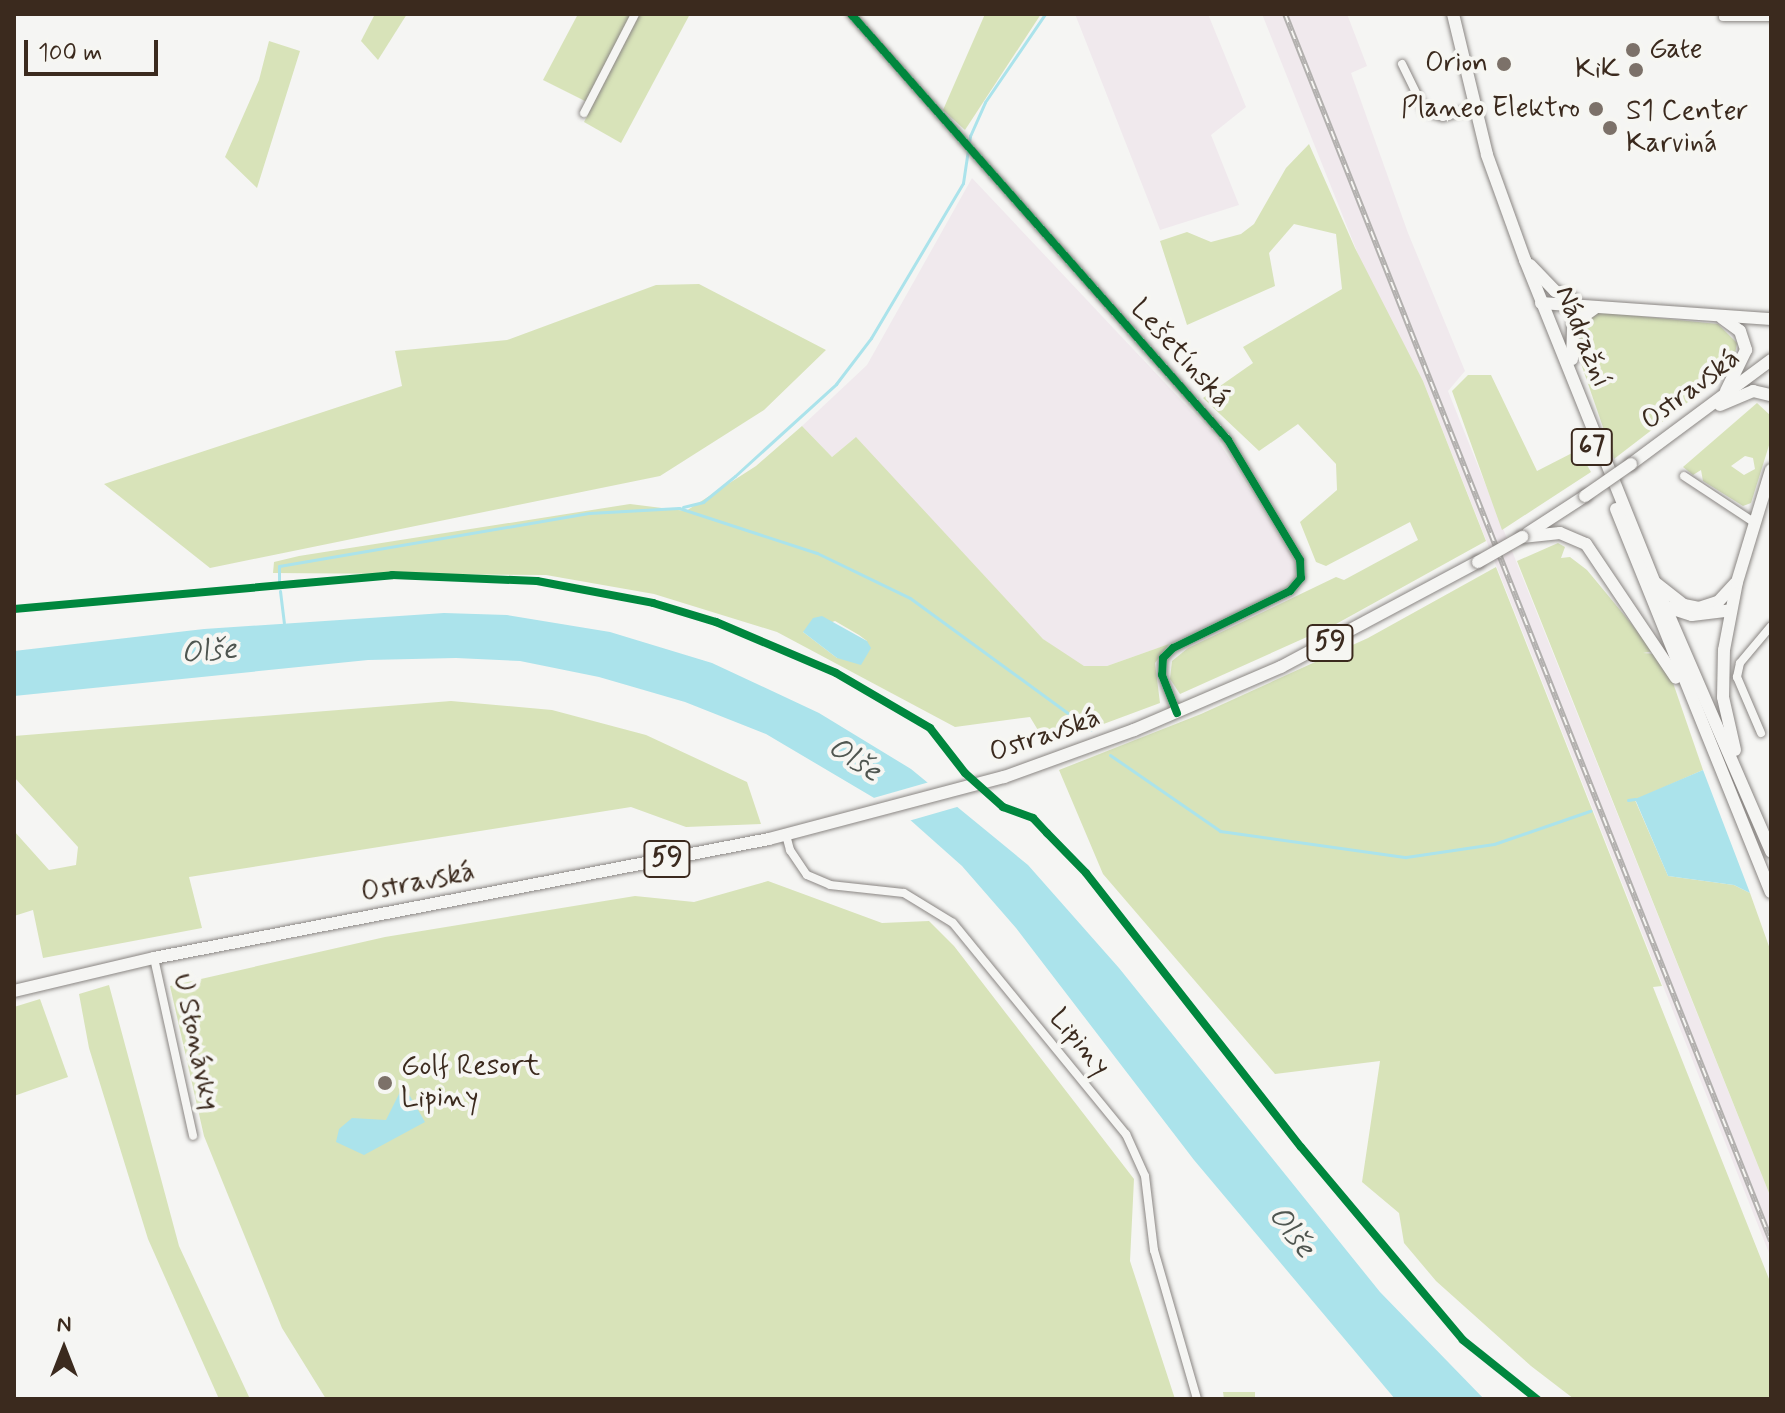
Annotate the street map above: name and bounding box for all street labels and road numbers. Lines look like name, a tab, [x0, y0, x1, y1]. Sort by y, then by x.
street label: Nádražní	[1546, 281, 1618, 393]
street label: Lešetínská	[1123, 293, 1237, 415]
street label: Ostravská	[1635, 342, 1747, 438]
road number: 67	[1570, 425, 1614, 469]
road number: 59	[1306, 621, 1354, 665]
street label: Ostravská	[985, 701, 1105, 771]
road number: 59	[643, 837, 691, 881]
street label: Ostravská	[358, 856, 478, 910]
street label: U Stonávky	[164, 970, 226, 1114]
street label: Lipiny	[1041, 1002, 1117, 1084]

